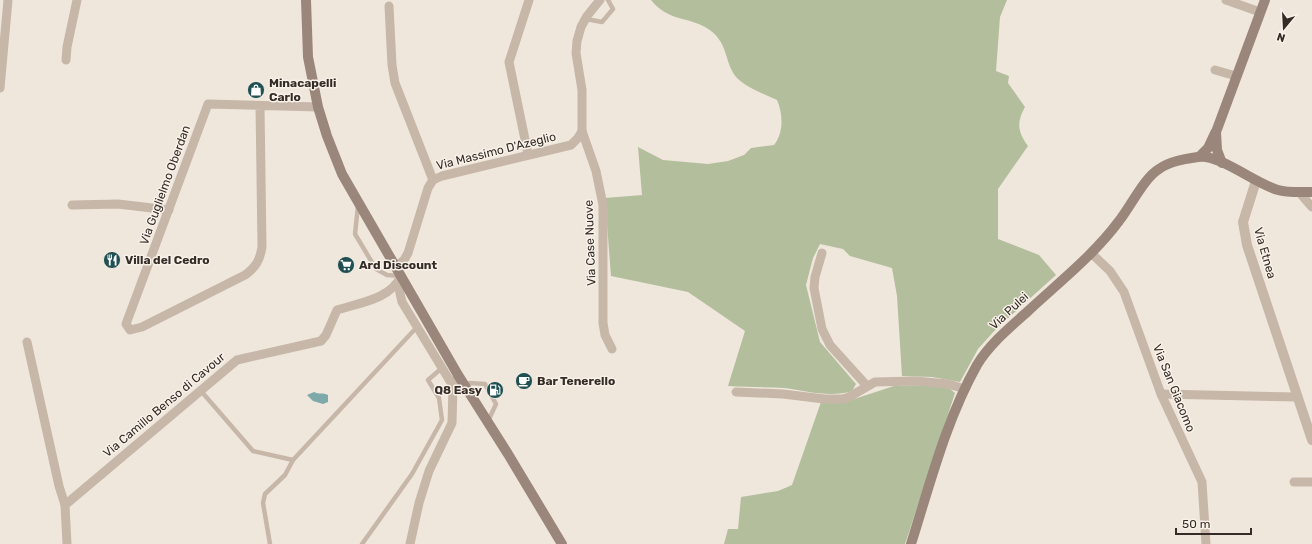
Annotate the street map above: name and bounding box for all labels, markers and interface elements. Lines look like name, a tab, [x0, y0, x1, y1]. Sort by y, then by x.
north arrow	[1264, 8, 1304, 48]
text: N	[1275, 30, 1287, 44]
place label: Minacapelli Carlo	[269, 76, 336, 104]
shop icon: Minacapelli Carlo	[246, 80, 266, 100]
street label: Via Guglielmo Oberdan	[137, 123, 193, 247]
street label: Via Massimo D'Azeglio	[435, 129, 557, 173]
street label: Via Case Nuove	[581, 199, 598, 286]
street label: Via Etnea	[1251, 226, 1279, 280]
restaurant icon: Villa del Cedro	[102, 250, 122, 270]
place label: Villa del Cedro	[125, 253, 210, 267]
supermarket icon: Ard Discount	[336, 255, 356, 275]
place label: Ard Discount	[359, 258, 438, 272]
street label: Via Pulei	[987, 290, 1031, 332]
street label: Via San Giacomo	[1150, 342, 1198, 434]
street label: Via Camillo Benso di Cavour	[100, 350, 228, 460]
cafe icon: Bar Tenerello	[514, 371, 534, 391]
place label: Bar Tenerello	[537, 374, 615, 388]
fuel station icon: Q8 Easy	[485, 380, 505, 400]
place label: Q8 Easy	[434, 383, 482, 397]
scale bar	[1176, 510, 1251, 536]
text: 50 m	[1182, 517, 1210, 531]

